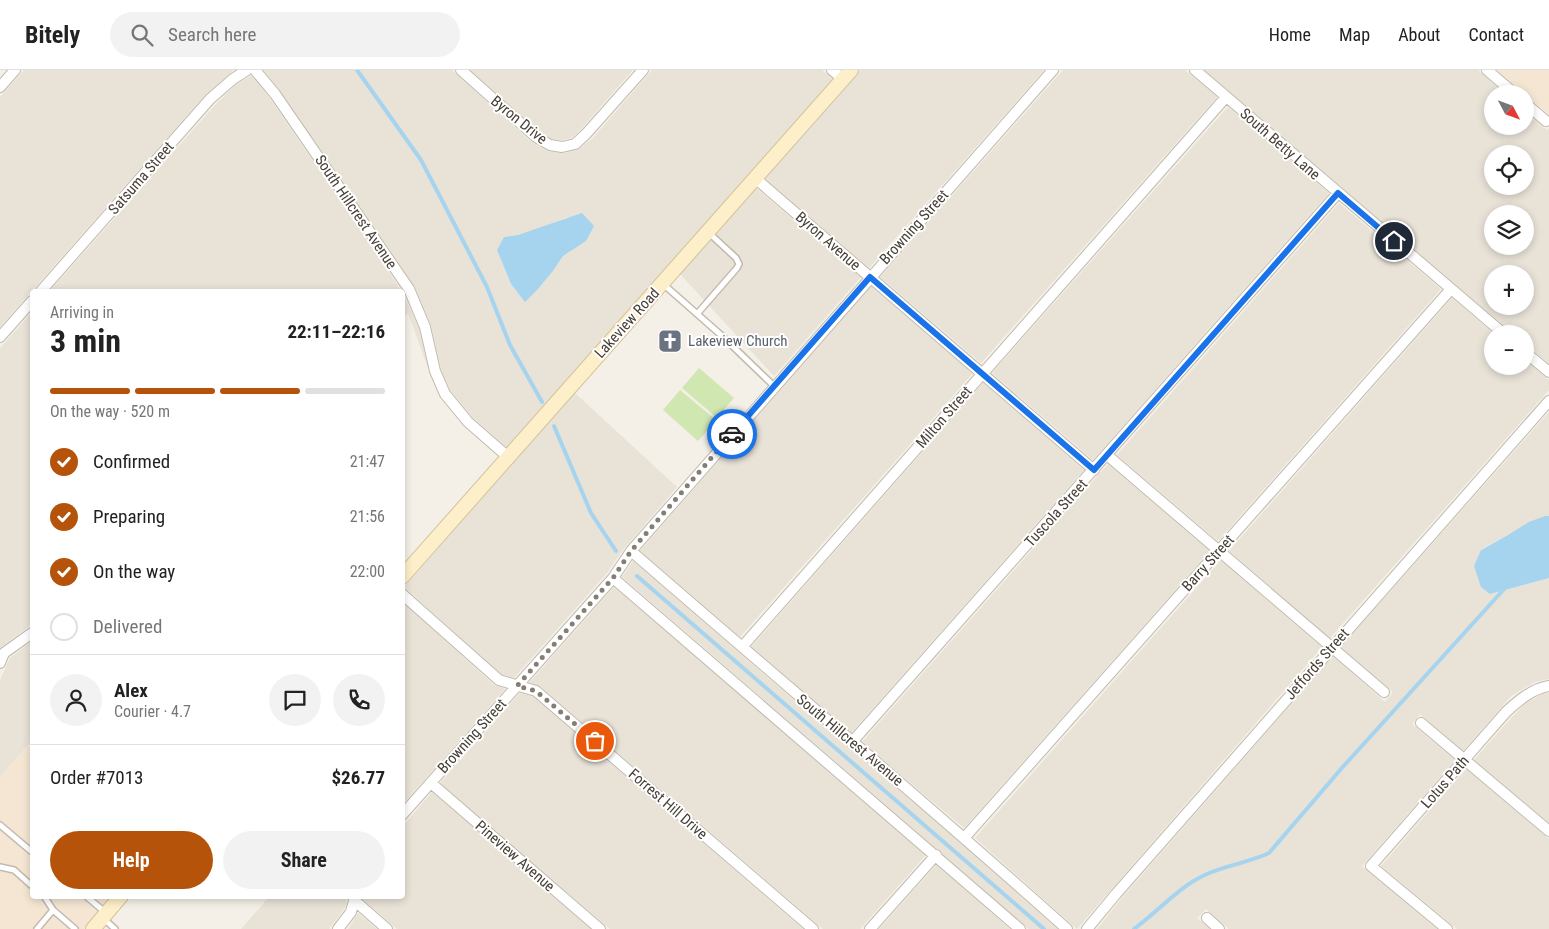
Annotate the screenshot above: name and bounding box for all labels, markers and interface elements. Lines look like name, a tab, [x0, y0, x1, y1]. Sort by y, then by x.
search box	[110, 12, 460, 57]
text: Bitely	[25, 21, 80, 49]
icon: search	[128, 21, 156, 49]
text: Search here	[168, 23, 256, 46]
text: Home	[1269, 24, 1311, 45]
text: Map	[1339, 24, 1370, 45]
text: About	[1398, 24, 1440, 45]
text: Contact	[1468, 24, 1524, 45]
north arrow	[1484, 85, 1534, 135]
map controls	[1484, 85, 1534, 375]
street label: Byron Drive	[487, 92, 551, 148]
street label: South Betty Lane	[1236, 104, 1324, 184]
street label: Satsuma Street	[104, 138, 178, 218]
button: locate	[1484, 145, 1534, 195]
street label: South Hillcrest Avenue	[311, 152, 401, 272]
street label: Browning Street	[876, 186, 952, 268]
button: layers	[1484, 205, 1534, 255]
street label: Byron Avenue	[792, 208, 864, 274]
pin	[1373, 220, 1415, 262]
icon: home	[1380, 227, 1408, 255]
button: +	[1484, 265, 1534, 315]
street label: Lakeview Road	[591, 284, 663, 362]
text: Arriving in	[50, 303, 114, 322]
text: 22:11–22:16	[287, 320, 385, 343]
text: 3 min	[50, 322, 121, 360]
button: −	[1484, 325, 1534, 375]
church icon: Lakeview Church	[657, 328, 683, 354]
place label: Lakeview Church	[688, 332, 788, 350]
street label: Milton Street	[912, 382, 976, 452]
text: On the way · 520 m	[50, 402, 170, 421]
courier	[707, 409, 757, 459]
icon: car	[718, 420, 746, 448]
icon: check	[50, 448, 78, 476]
text: Confirmed	[93, 450, 170, 473]
text: 21:47	[350, 452, 385, 471]
street label: Tuscola Street	[1021, 475, 1091, 551]
icon: check	[50, 503, 78, 531]
text: Preparing	[93, 505, 165, 528]
text: 21:56	[350, 507, 385, 526]
street label: Barry Street	[1178, 531, 1238, 595]
icon: check	[50, 558, 78, 586]
text: On the way	[93, 560, 175, 583]
text: 22:00	[350, 562, 385, 581]
text: Delivered	[93, 615, 162, 638]
street label: Jeffords Street	[1281, 625, 1353, 703]
button: person	[50, 674, 102, 726]
button: chat	[269, 674, 321, 726]
button: phone	[333, 674, 385, 726]
text: Alex	[114, 679, 148, 702]
street label: South Hillcrest Avenue	[793, 690, 907, 790]
street label: Browning Street	[434, 695, 510, 777]
text: Courier · 4.7	[114, 702, 191, 721]
pin	[574, 720, 616, 762]
icon: bag	[581, 727, 609, 755]
street label: Lotus Path	[1417, 752, 1473, 812]
street label: Forrest Hill Drive	[625, 765, 711, 843]
text: Order #7013	[50, 766, 143, 789]
text: $26.77	[331, 766, 385, 789]
street label: Pineview Avenue	[472, 817, 558, 895]
button: Help	[50, 831, 213, 889]
button: Share	[223, 831, 385, 889]

